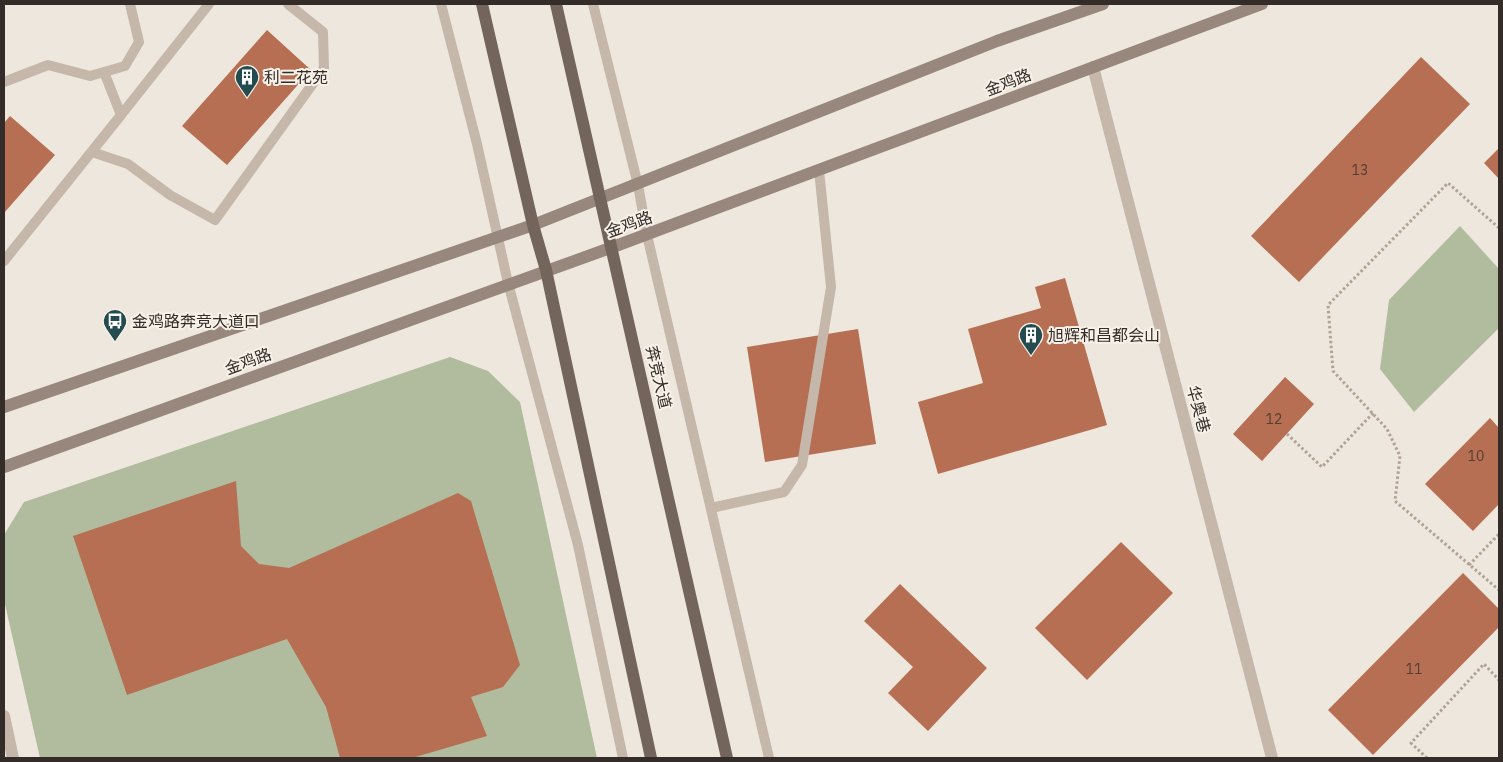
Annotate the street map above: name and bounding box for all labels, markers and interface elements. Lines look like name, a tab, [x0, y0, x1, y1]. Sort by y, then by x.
building icon: 利二花苑	[234, 64, 260, 98]
street label: 金鸡路	[982, 64, 1034, 100]
place label: 利二花苑	[264, 67, 328, 87]
house number: 13	[1352, 161, 1368, 179]
street label: 金鸡路	[603, 206, 655, 242]
bus stop icon: 金鸡路奔竞大道口	[102, 308, 128, 342]
place label: 金鸡路奔竞大道口	[132, 311, 260, 331]
building icon: 旭辉和昌都会山	[1018, 322, 1044, 356]
place label: 旭辉和昌都会山	[1048, 325, 1160, 345]
street label: 金鸡路	[222, 343, 274, 379]
street label: 奔竞大道	[642, 344, 676, 410]
street label: 华奥巷	[1183, 383, 1215, 435]
house number: 12	[1266, 410, 1282, 428]
house number: 10	[1468, 447, 1484, 465]
house number: 11	[1406, 660, 1422, 678]

